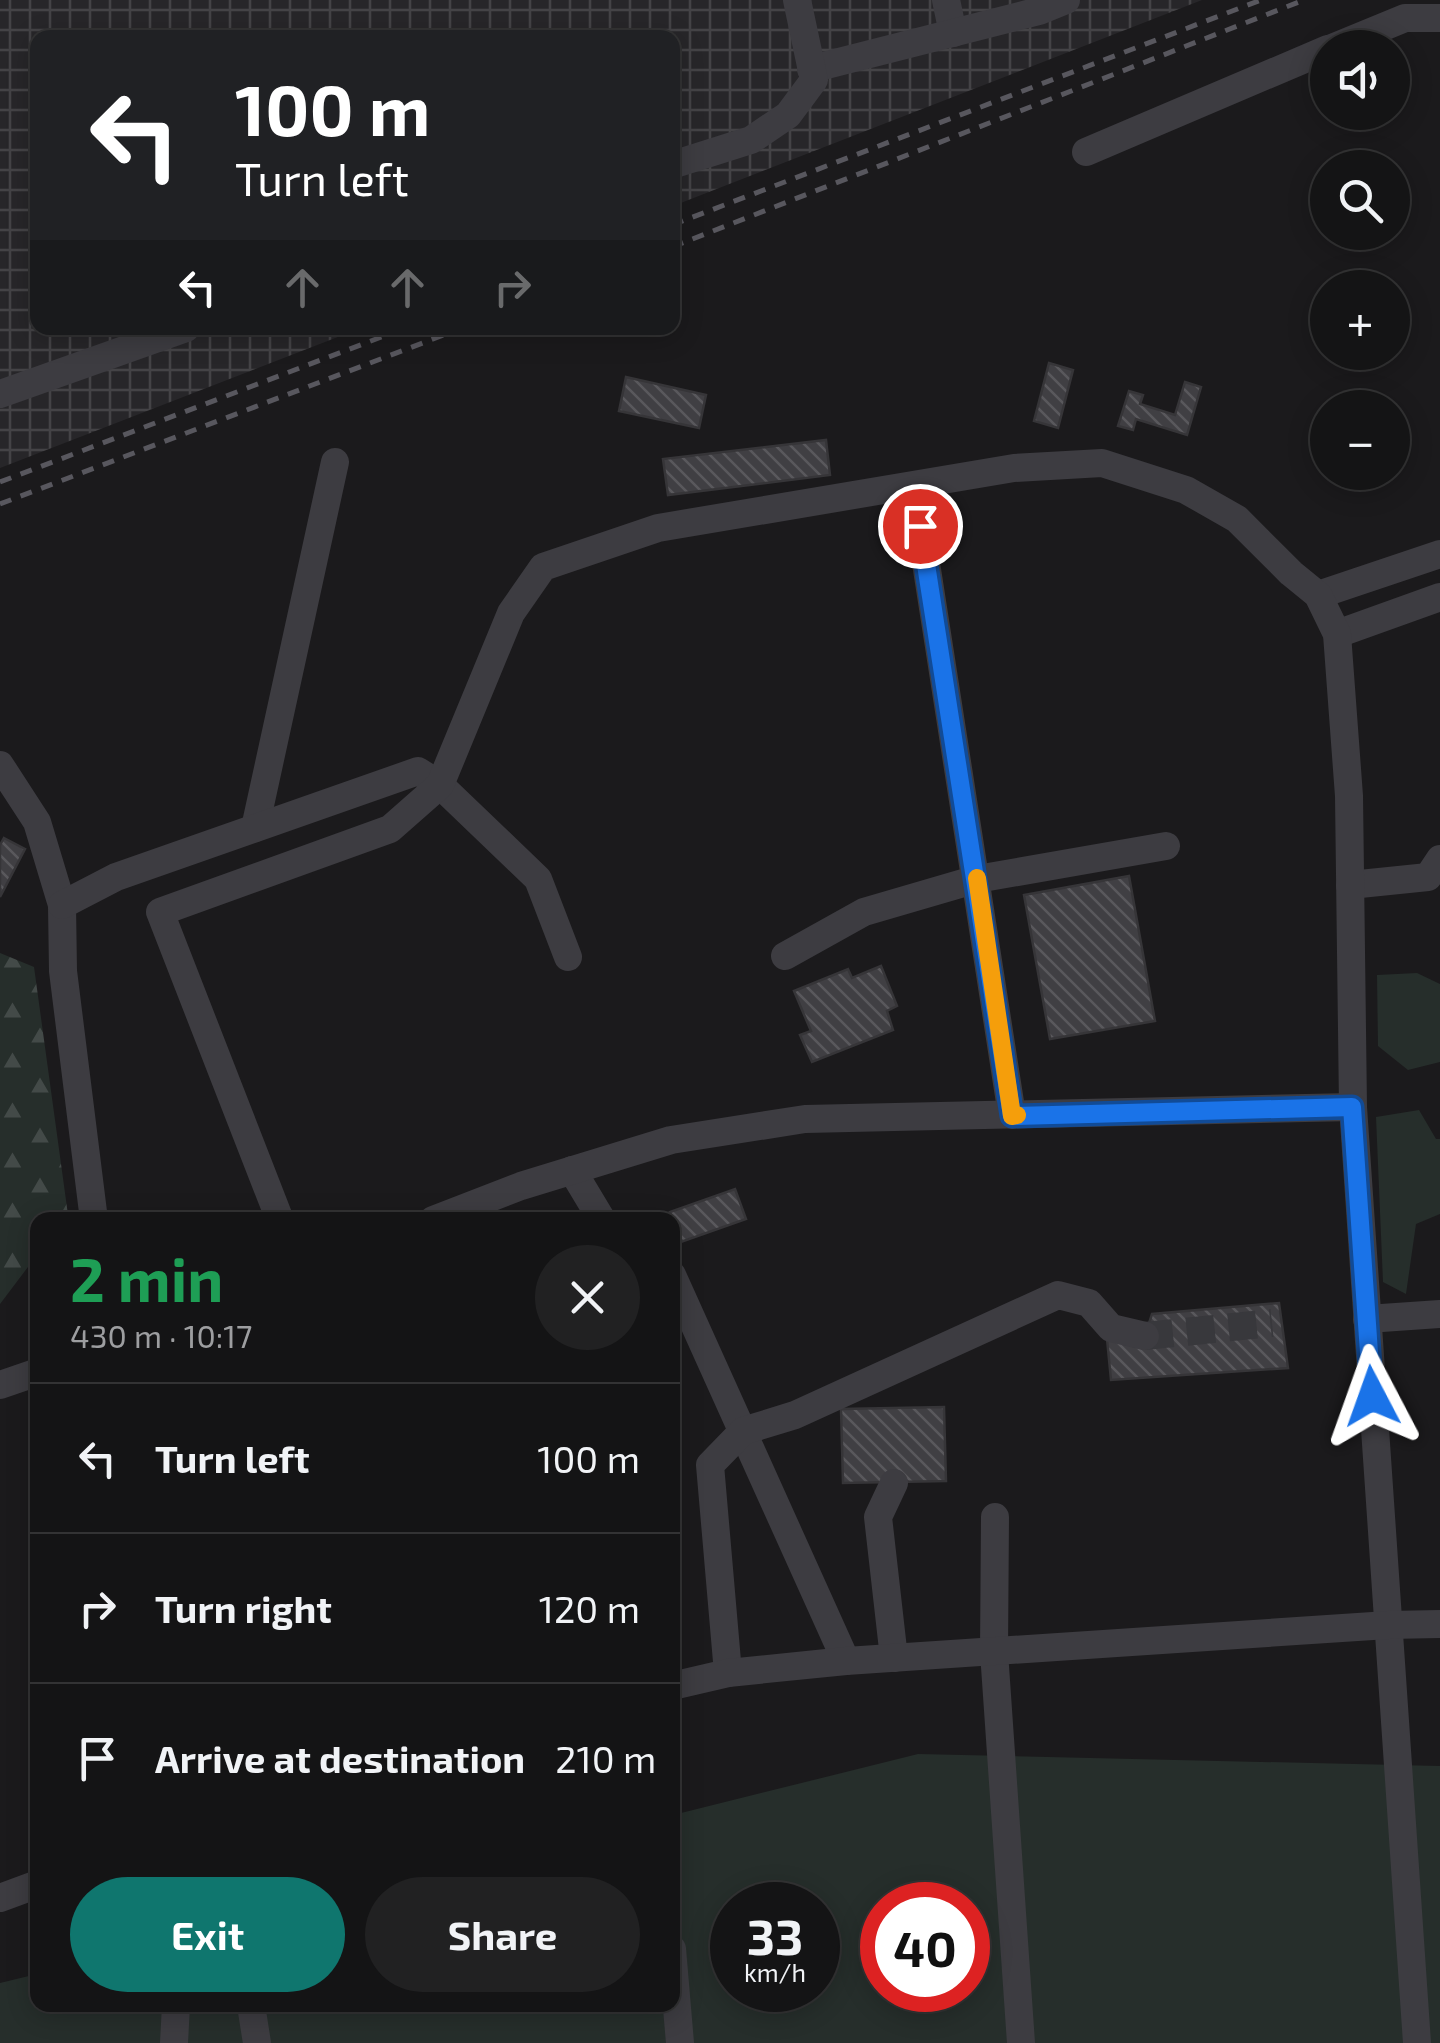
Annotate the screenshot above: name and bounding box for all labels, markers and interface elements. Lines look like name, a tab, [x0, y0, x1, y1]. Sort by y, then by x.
map controls	[1310, 30, 1410, 490]
button: sound	[1310, 30, 1410, 130]
text: 100 m	[235, 66, 430, 150]
icon: left	[70, 70, 200, 200]
button: search	[1310, 150, 1410, 250]
text: Turn left	[235, 151, 409, 205]
icon: left	[170, 260, 225, 315]
icon: ahead	[275, 260, 330, 315]
icon: ahead	[380, 260, 435, 315]
icon: right	[485, 260, 540, 315]
button: +	[1310, 270, 1410, 370]
button: −	[1310, 390, 1410, 490]
pin	[878, 484, 963, 569]
icon: arrive	[893, 499, 948, 554]
text: 2 min	[70, 1242, 223, 1314]
button: close	[535, 1245, 640, 1350]
text: 430 m · 10:17	[70, 1316, 252, 1354]
position arrow	[1320, 1344, 1424, 1448]
icon: left	[70, 1431, 125, 1486]
text: Turn left	[155, 1435, 310, 1481]
text: 100 m	[537, 1435, 640, 1481]
icon: right	[70, 1581, 125, 1636]
text: Turn right	[155, 1585, 332, 1631]
text: 120 m	[539, 1585, 640, 1631]
icon: arrive	[70, 1731, 125, 1786]
text: Arrive at destination	[155, 1735, 525, 1781]
text: 210 m	[555, 1735, 656, 1781]
button: Exit	[70, 1877, 345, 1992]
button: Share	[365, 1877, 640, 1992]
speed limit sign: 40	[860, 1882, 990, 2012]
text: 33	[747, 1905, 803, 1965]
text: km/h	[744, 1957, 806, 1987]

